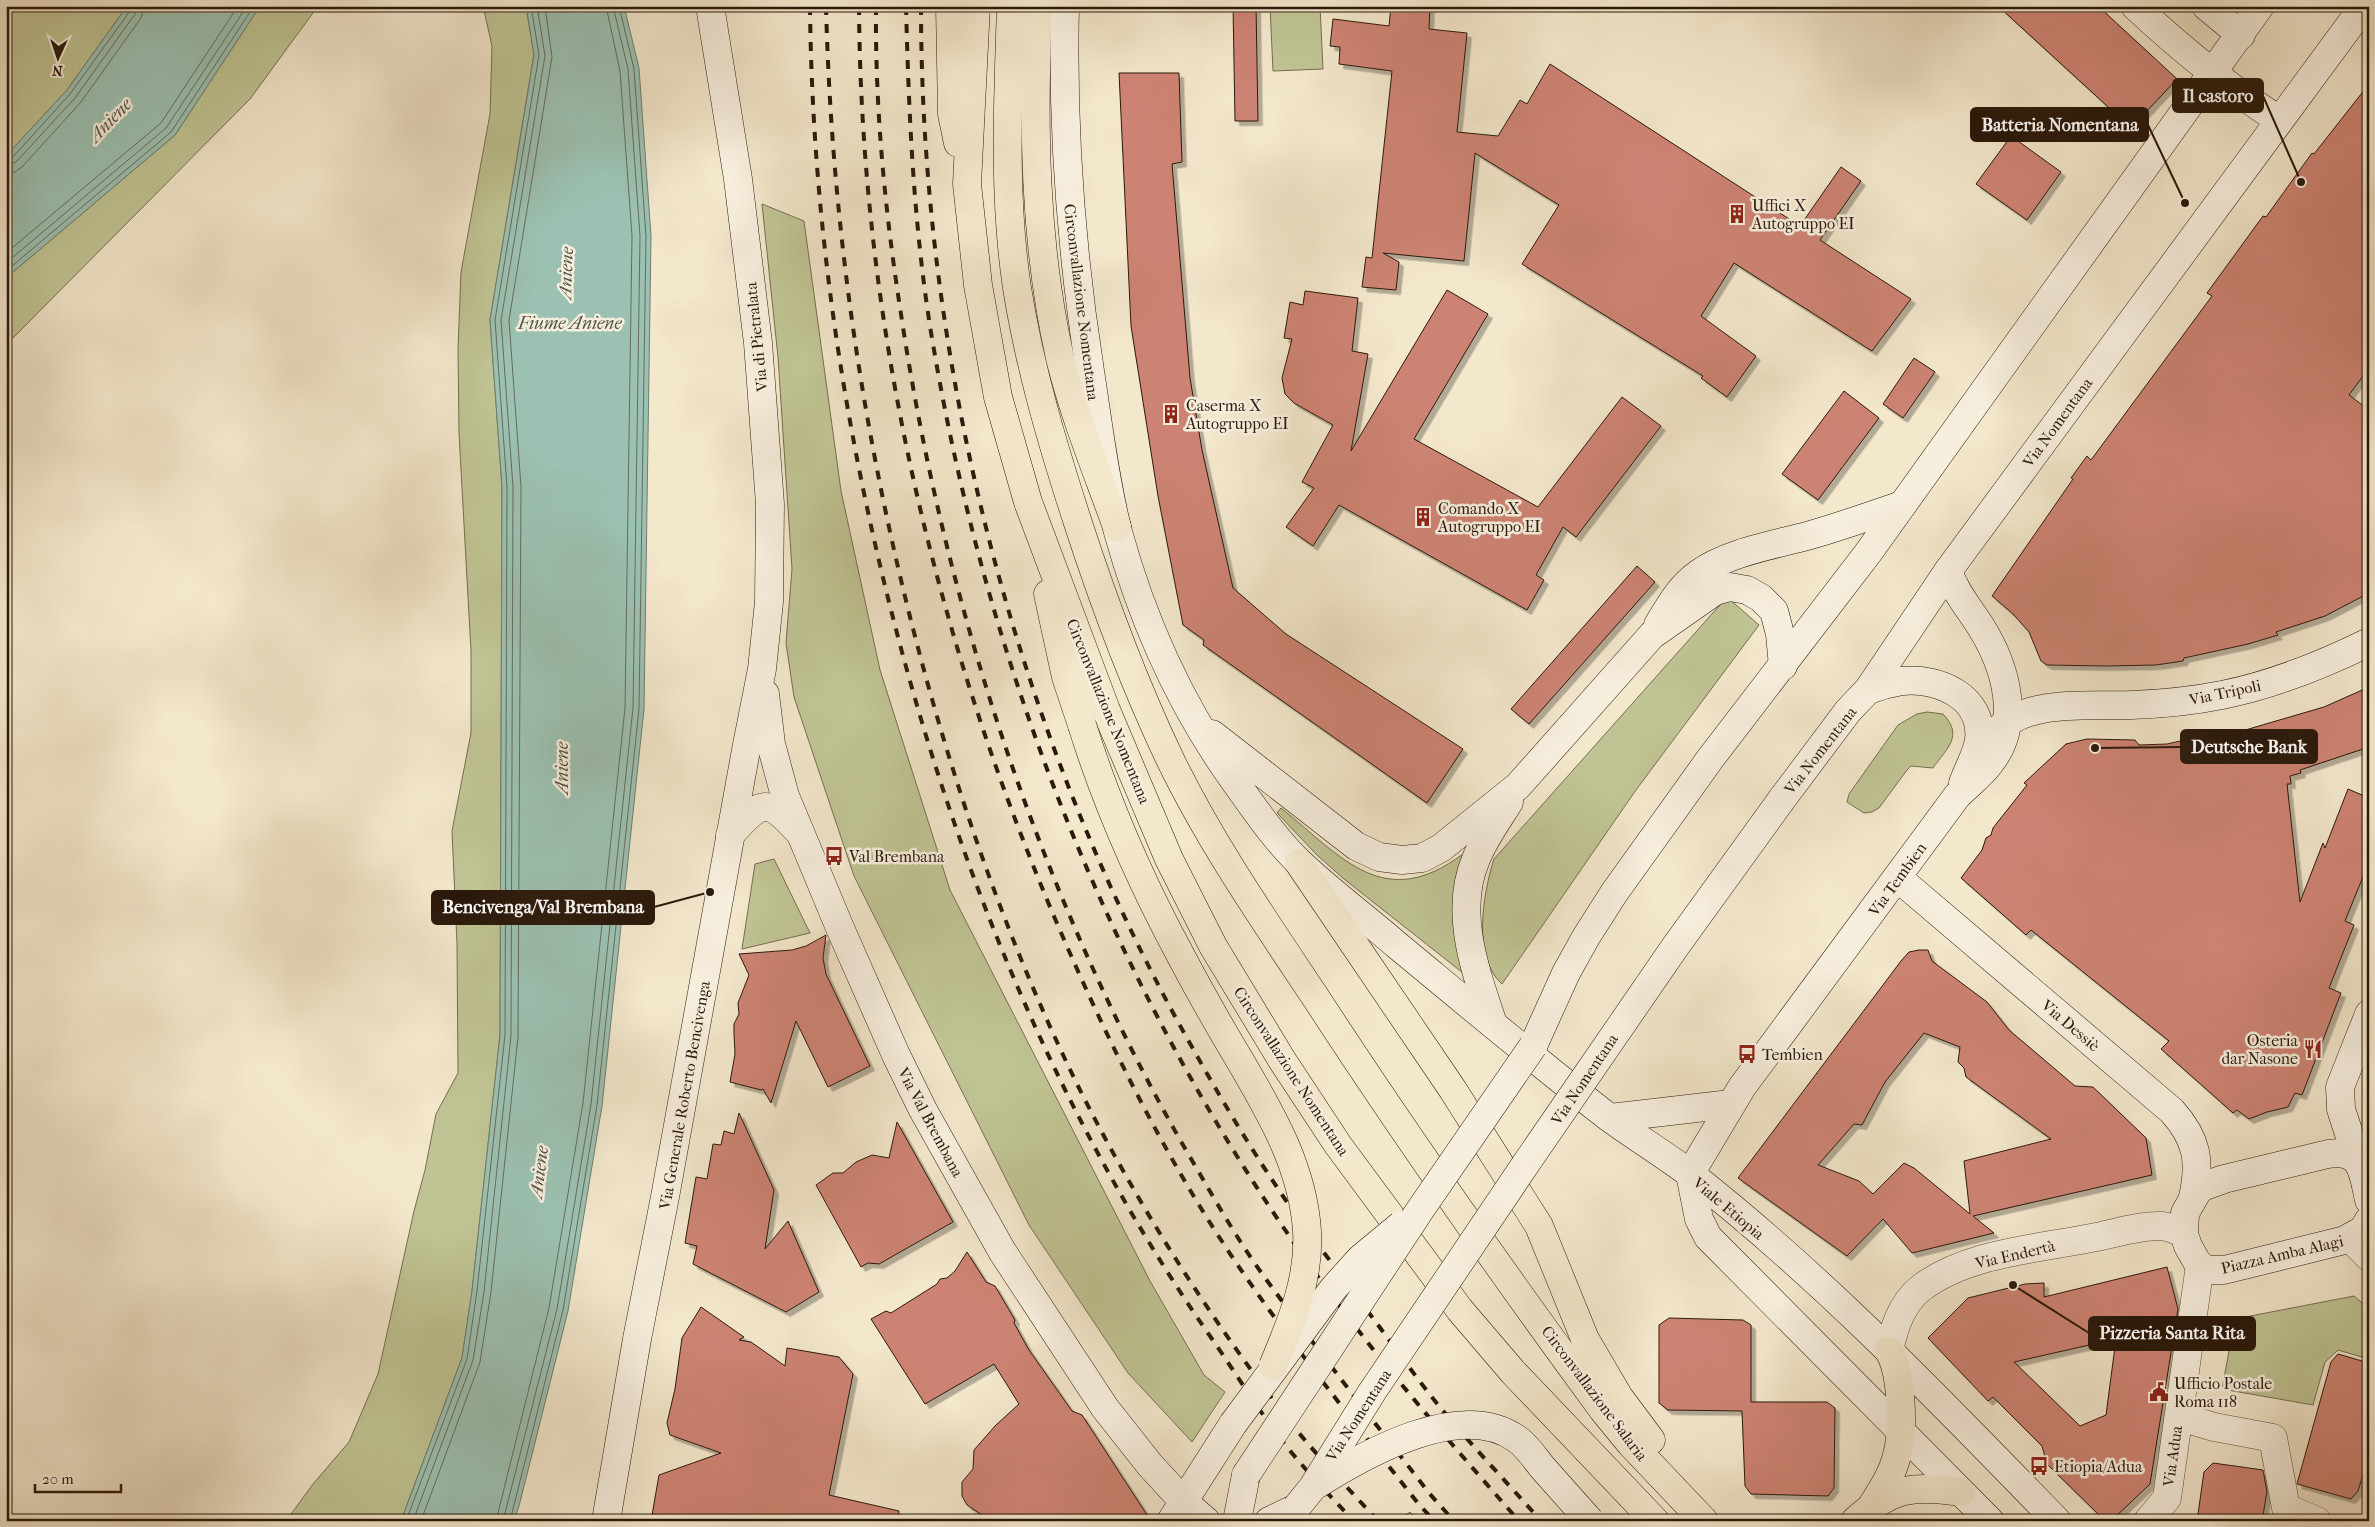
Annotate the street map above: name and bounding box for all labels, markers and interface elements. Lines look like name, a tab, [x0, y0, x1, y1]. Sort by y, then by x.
north arrow	[32, 32, 82, 82]
text: N	[51, 62, 63, 79]
callout: Il castoro	[2173, 79, 2263, 112]
text: Il castoro	[2183, 86, 2253, 107]
water label: Aniene	[83, 94, 137, 148]
callout: Batteria Nomentana	[1971, 108, 2148, 141]
text: Batteria Nomentana	[1982, 115, 2139, 136]
place label: Uffici X Autogruppo EI	[1751, 196, 1855, 233]
street label: Circonvallazione Nomentana	[1060, 203, 1103, 402]
building icon: Uffici X Autogruppo EI	[1726, 203, 1748, 225]
water label: Aniene	[555, 246, 578, 301]
street label: Via di Pietralata	[741, 281, 772, 394]
water label: Fiume Aniene	[517, 313, 622, 334]
street label: Via Nomentana	[2018, 373, 2097, 472]
place label: Caserma X Autogruppo EI	[1185, 396, 1289, 433]
building icon: Caserma X Autogruppo EI	[1160, 403, 1182, 425]
place label: Comando X Autogruppo EI	[1437, 499, 1541, 536]
building icon: Comando X Autogruppo EI	[1412, 506, 1434, 528]
street label: Circonvallazione Nomentana	[1063, 616, 1155, 807]
street label: Via Tripoli	[2186, 676, 2263, 710]
street label: Via Nomentana	[1780, 702, 1861, 799]
callout: Deutsche Bank	[2181, 730, 2317, 763]
text: Deutsche Bank	[2191, 737, 2308, 758]
water label: Aniene	[552, 741, 573, 796]
street label: Via Tembien	[1864, 838, 1931, 921]
bus stop icon: Val Brembana	[823, 845, 845, 867]
place label: Val Brembana	[848, 847, 945, 866]
callout: Bencivenga/Val Brembana	[432, 891, 654, 924]
text: Bencivenga/Val Brembana	[442, 897, 644, 918]
street label: Via Generale Roberto Bencivenga	[655, 979, 714, 1212]
street label: Circonvallazione Nomentana	[1230, 983, 1354, 1160]
street label: Via Dessiè	[2037, 995, 2104, 1055]
street label: Via Nomentana	[1546, 1030, 1622, 1129]
place label: Osteria dar Nasone	[2221, 1031, 2299, 1068]
restaurant icon: Osteria dar Nasone	[2302, 1038, 2324, 1060]
bus stop icon: Tembien	[1736, 1043, 1758, 1065]
place label: Tembien	[1762, 1045, 1823, 1064]
street label: Via Val Brembana	[893, 1063, 968, 1181]
water label: Aniene	[526, 1144, 553, 1201]
street label: Viale Etiopia	[1688, 1172, 1769, 1244]
street label: Piazza Amba Alagi	[2219, 1231, 2345, 1278]
street label: Via Endertà	[1972, 1236, 2058, 1273]
callout: Pizzeria Santa Rita	[2089, 1317, 2255, 1350]
street label: Circonvallazione Salaria	[1538, 1322, 1652, 1465]
text: Pizzeria Santa Rita	[2099, 1323, 2246, 1344]
street label: Via Nomentana	[1321, 1365, 1396, 1466]
place label: Ufficio Postale Roma 118	[2174, 1374, 2272, 1411]
public building icon: Ufficio Postale Roma 118	[2148, 1381, 2170, 1403]
street label: Via Adua	[2159, 1424, 2186, 1489]
bus stop icon: Etiopia/Adua	[2028, 1455, 2050, 1477]
place label: Etiopia/Adua	[2054, 1457, 2143, 1476]
scale bar	[35, 1462, 121, 1494]
text: 20 m	[42, 1470, 74, 1488]

